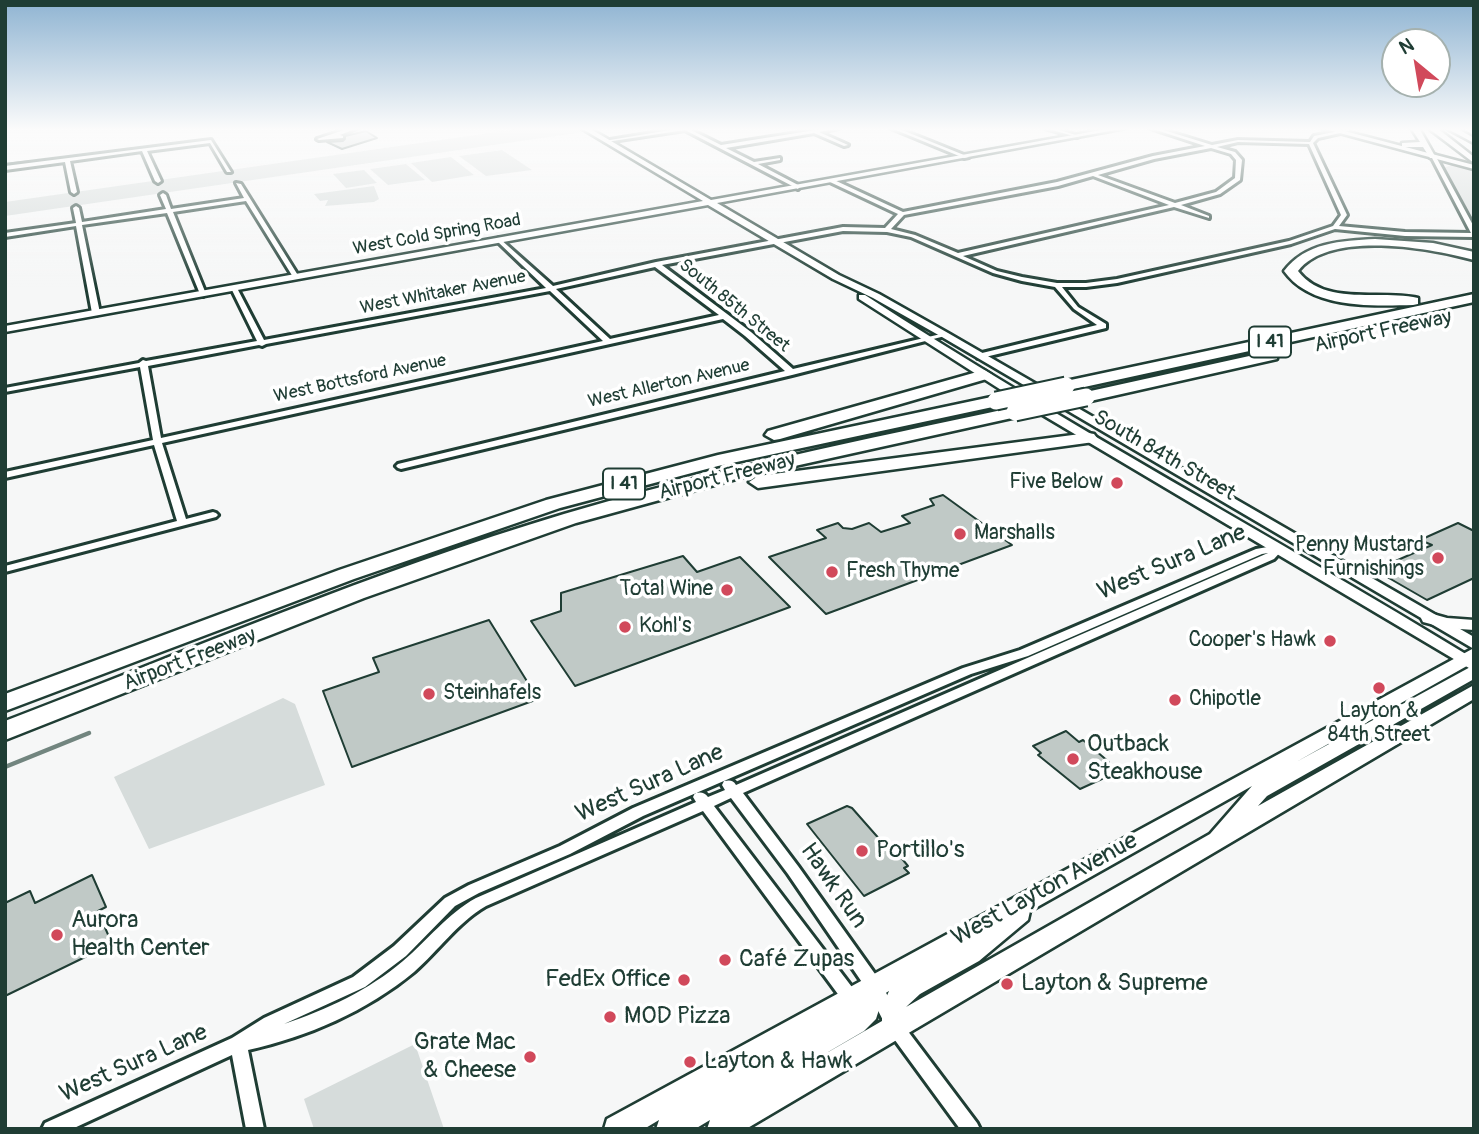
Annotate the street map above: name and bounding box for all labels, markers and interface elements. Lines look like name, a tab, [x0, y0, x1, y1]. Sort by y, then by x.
north arrow	[1381, 28, 1451, 98]
text: N	[1395, 33, 1418, 60]
street label: West Cold Spring Road	[351, 210, 523, 260]
street label: South 85th Street	[674, 255, 794, 357]
street label: West Whitaker Avenue	[358, 266, 528, 320]
street label: Airport Freeway	[1312, 305, 1454, 359]
road number: I 41	[1249, 326, 1291, 358]
street label: West Bottsford Avenue	[272, 350, 448, 408]
street label: West Allerton Avenue	[586, 355, 752, 413]
street label: South 84th Street	[1089, 405, 1239, 507]
street label: Airport Freeway	[656, 448, 798, 506]
road number: I 41	[603, 468, 645, 499]
place label: Five Below	[1009, 470, 1103, 496]
marker: Five Below	[1109, 475, 1125, 491]
street label: West Sura Lane	[1094, 519, 1250, 607]
place label: Marshalls	[974, 521, 1055, 547]
marker: Marshalls	[952, 526, 968, 542]
place label: Penny Mustard Furnishings	[1295, 533, 1424, 583]
marker: Penny Mustard Furnishings	[1430, 550, 1446, 566]
place label: Fresh Thyme	[846, 559, 959, 585]
marker: Fresh Thyme	[824, 564, 840, 580]
place label: Total Wine	[620, 577, 713, 603]
marker: Total Wine	[719, 582, 735, 598]
place label: Kohl's	[639, 614, 691, 640]
marker: Kohl's	[617, 619, 633, 635]
street label: Airport Freeway	[120, 623, 260, 697]
place label: Cooper's Hawk	[1188, 628, 1316, 654]
marker: Cooper's Hawk	[1322, 633, 1338, 649]
marker: Layton & 84th Street	[1371, 680, 1387, 696]
place label: Steinhafels	[443, 681, 541, 707]
marker: Steinhafels	[421, 686, 437, 702]
place label: Chipotle	[1189, 687, 1261, 713]
marker: Chipotle	[1167, 692, 1183, 708]
place label: Layton & 84th Street	[1328, 699, 1430, 749]
place label: Outback Steakhouse	[1087, 731, 1202, 787]
street label: West Sura Lane	[572, 739, 728, 829]
marker: Outback Steakhouse	[1065, 751, 1081, 767]
street label: West Layton Avenue	[947, 827, 1143, 953]
place label: Portillo's	[876, 837, 964, 865]
street label: Hawk Run	[793, 838, 873, 934]
marker: Portillo's	[854, 843, 870, 859]
place label: Aurora Health Center	[71, 907, 210, 963]
marker: Aurora Health Center	[49, 927, 65, 943]
place label: Café Zupas	[739, 946, 854, 974]
marker: Café Zupas	[717, 952, 733, 968]
place label: FedEx Office	[545, 966, 670, 994]
place label: Layton & Supreme	[1021, 970, 1208, 998]
marker: FedEx Office	[676, 972, 692, 988]
marker: Layton & Supreme	[999, 976, 1015, 992]
place label: MOD Pizza	[624, 1003, 730, 1031]
marker: MOD Pizza	[602, 1009, 618, 1025]
street label: West Sura Lane	[56, 1019, 212, 1109]
place label: Grate Mac & Cheese	[414, 1029, 516, 1085]
place label: Layton & Hawk	[704, 1048, 853, 1076]
marker: Grate Mac & Cheese	[522, 1049, 538, 1065]
marker: Layton & Hawk	[682, 1054, 698, 1070]

